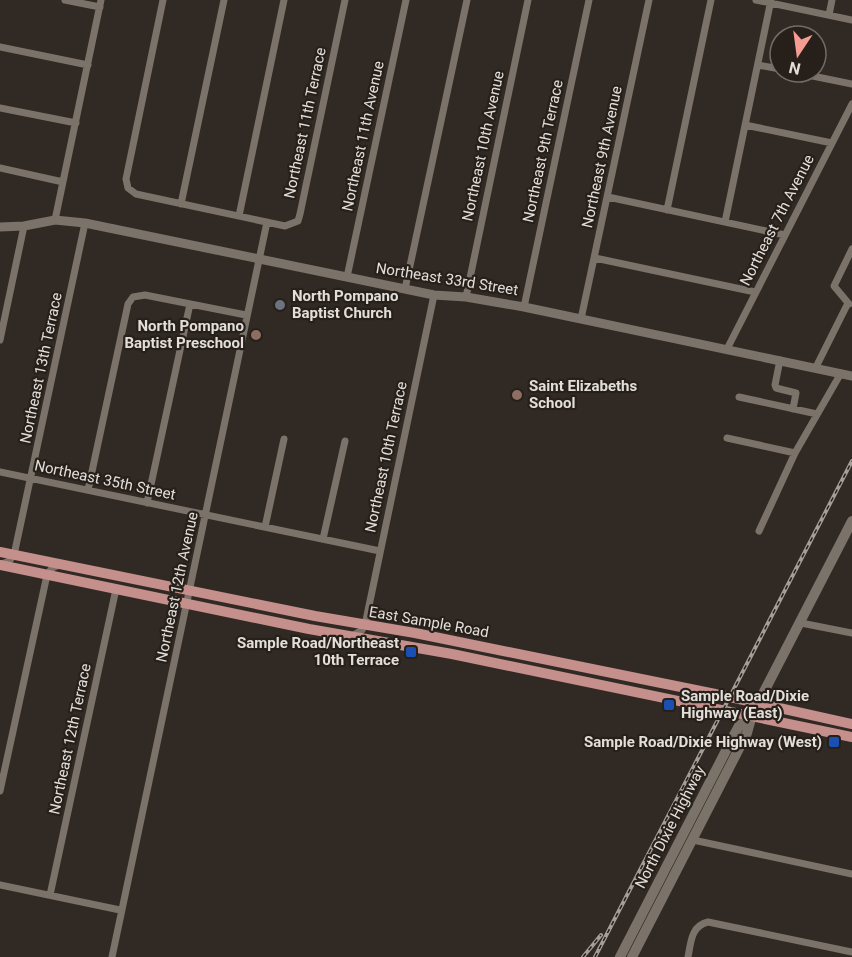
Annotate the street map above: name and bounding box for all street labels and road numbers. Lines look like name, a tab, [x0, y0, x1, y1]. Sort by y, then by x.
street label: Northeast 11th Terrace	[280, 46, 330, 200]
street label: Northeast 11th Avenue	[338, 59, 388, 213]
street label: Northeast 10th Avenue	[458, 69, 508, 223]
street label: Northeast 9th Terrace	[519, 78, 567, 224]
street label: Northeast 9th Avenue	[578, 84, 626, 230]
street label: Northeast 7th Avenue	[736, 151, 818, 289]
street label: Northeast 33rd Street	[375, 259, 520, 299]
street label: Northeast 13th Terrace	[16, 291, 66, 445]
street label: Northeast 10th Terrace	[361, 380, 411, 534]
street label: Northeast 35th Street	[33, 456, 177, 504]
street label: Northeast 12th Avenue	[152, 510, 202, 664]
street label: East Sample Road	[368, 603, 490, 641]
street label: Northeast 12th Terrace	[45, 662, 95, 816]
street label: North Dixie Highway	[631, 763, 709, 891]

